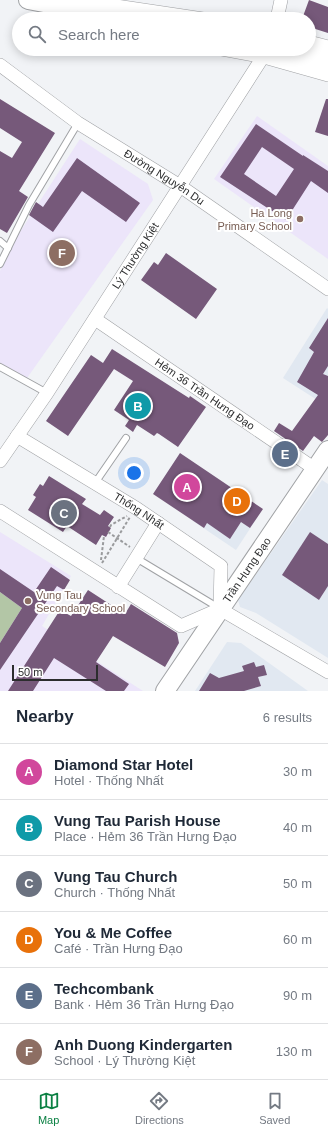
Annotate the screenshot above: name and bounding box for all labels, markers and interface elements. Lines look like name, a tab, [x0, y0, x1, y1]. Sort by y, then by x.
search box	[12, 12, 316, 56]
icon: search	[26, 23, 48, 45]
text: Search here	[58, 26, 140, 43]
street label: Đường Nguyễn Du	[122, 147, 207, 207]
place label: Ha Long Primary School	[217, 207, 292, 232]
marker: Ha Long Primary School	[295, 214, 305, 224]
street label: Lý Thường Kiệt	[110, 220, 161, 291]
pin: F	[49, 238, 75, 268]
street label: Hẻm 36 Trần Hưng Đạo	[153, 356, 257, 432]
pin: B	[125, 391, 151, 421]
pin: E	[272, 439, 298, 469]
your location	[124, 463, 144, 483]
pin: A	[174, 472, 200, 502]
pin: D	[224, 486, 250, 516]
street label: Thống Nhất	[112, 490, 166, 531]
pin: C	[51, 498, 77, 528]
street label: Trần Hưng Đạo	[220, 535, 273, 605]
place label: Vung Tau Secondary School	[36, 589, 125, 614]
marker: Vung Tau Secondary School	[23, 596, 33, 606]
scale bar	[12, 663, 98, 682]
text: 50 m	[18, 666, 42, 678]
text: Nearby	[16, 707, 74, 726]
text: 6 results	[263, 710, 312, 725]
text: Diamond Star Hotel	[54, 756, 193, 773]
text: A	[24, 764, 34, 779]
text: 30 m	[283, 764, 312, 779]
text: Hotel · Thống Nhất	[54, 773, 164, 788]
text: Vung Tau Parish House	[54, 812, 221, 829]
text: B	[24, 820, 34, 835]
text: 40 m	[283, 820, 312, 835]
text: Place · Hẻm 36 Trần Hưng Đạo	[54, 829, 237, 844]
text: Vung Tau Church	[54, 868, 177, 885]
text: C	[24, 876, 34, 891]
text: 50 m	[283, 876, 312, 891]
text: Church · Thống Nhất	[54, 885, 175, 900]
text: You & Me Coffee	[54, 924, 172, 941]
text: D	[24, 932, 34, 947]
text: 60 m	[283, 932, 312, 947]
text: Café · Trần Hưng Đạo	[54, 941, 183, 956]
text: Techcombank	[54, 980, 154, 997]
text: E	[25, 988, 33, 1003]
text: 90 m	[283, 988, 312, 1003]
text: Bank · Hẻm 36 Trần Hưng Đạo	[54, 997, 234, 1012]
text: Anh Duong Kindergarten	[54, 1036, 232, 1053]
text: F	[25, 1044, 33, 1059]
text: 130 m	[276, 1044, 312, 1059]
text: School · Lý Thường Kiệt	[54, 1053, 195, 1068]
tab: Map	[38, 1090, 60, 1126]
tab: Directions	[135, 1090, 184, 1126]
tab: Saved	[259, 1090, 290, 1126]

